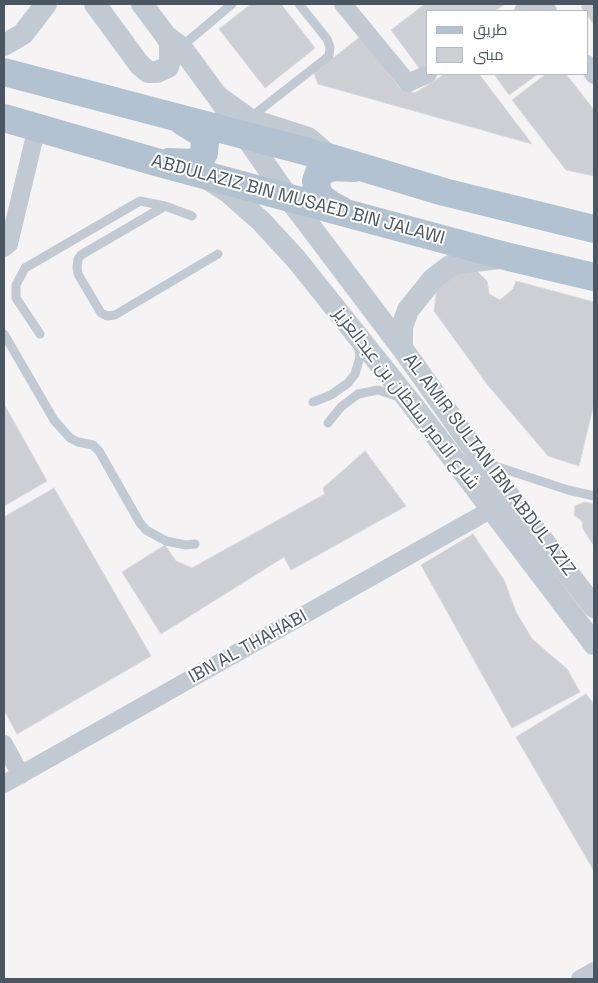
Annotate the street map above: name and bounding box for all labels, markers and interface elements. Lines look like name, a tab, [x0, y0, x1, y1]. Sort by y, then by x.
legend	[426, 10, 588, 75]
text: طريق	[473, 20, 507, 39]
text: مبنى	[473, 45, 504, 64]
street label: ABDULAZIZ BIN MUSAED BIN JALAWI	[149, 150, 447, 250]
street label: شارع الامير سلطان بن عبدالعزيز	[328, 304, 484, 494]
street label: AL AMIR SULTAN IBN ABDUL AZIZ	[398, 350, 580, 580]
street label: IBN AL THAHABI	[185, 606, 311, 688]

